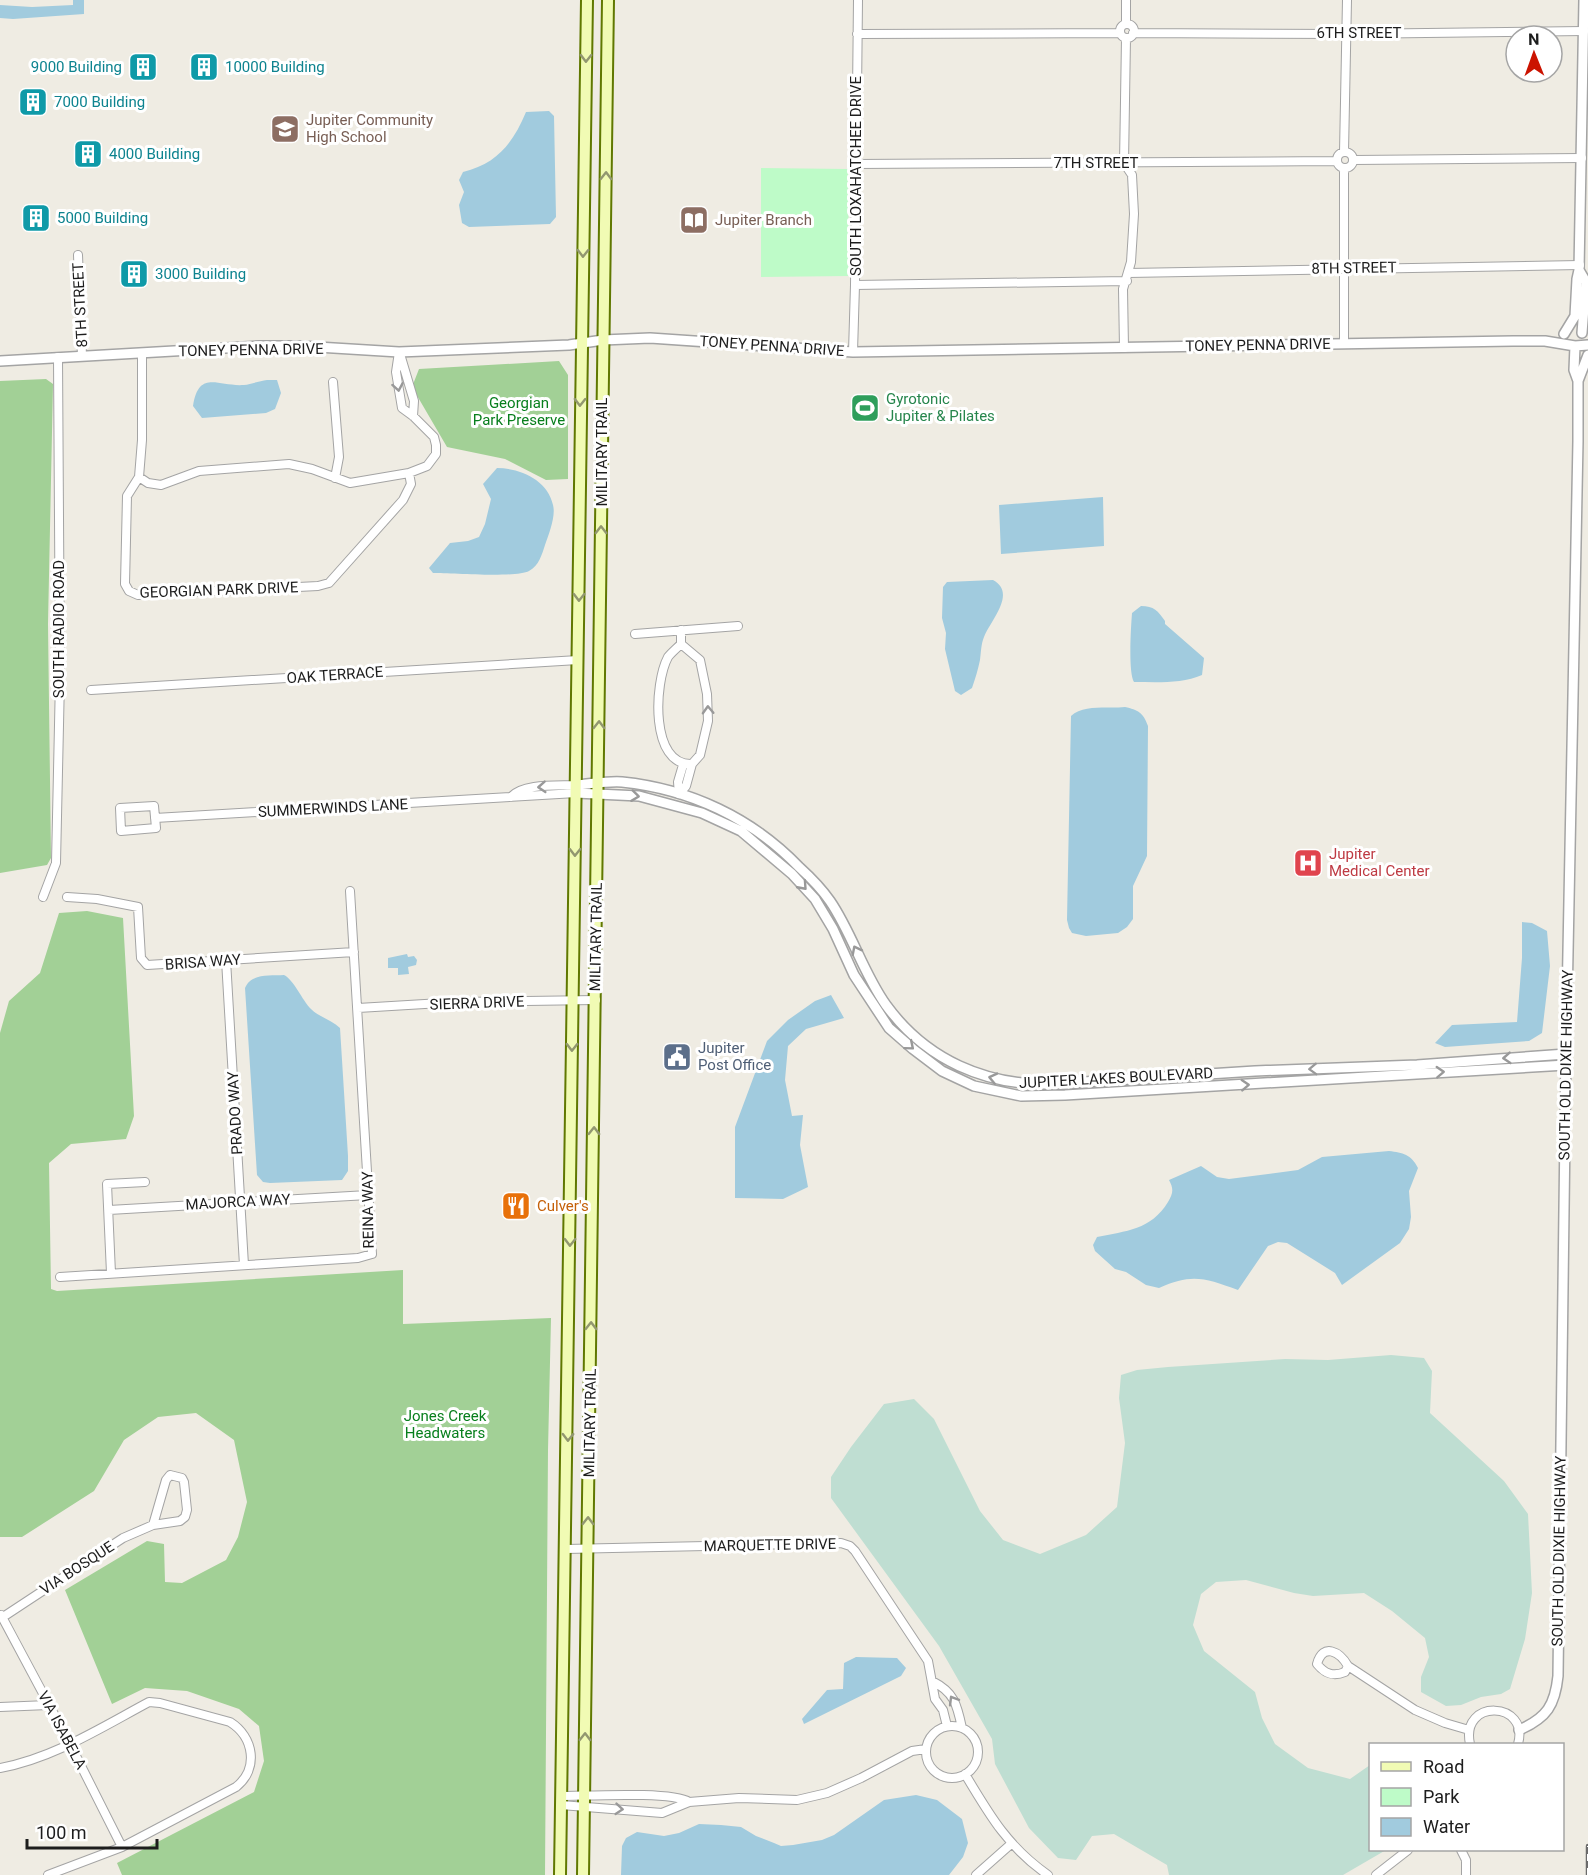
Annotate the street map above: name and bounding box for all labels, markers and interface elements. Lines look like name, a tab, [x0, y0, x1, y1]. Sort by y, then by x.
street label: 6TH STREET	[1316, 24, 1402, 42]
north arrow	[1504, 24, 1564, 84]
text: N	[1528, 30, 1540, 49]
building icon: 9000 Building	[127, 51, 159, 83]
building icon: 10000 Building	[188, 51, 220, 83]
one-way arrow	[580, 54, 592, 63]
place label: 9000 Building	[31, 58, 122, 76]
place label: 10000 Building	[225, 58, 325, 76]
street label: SOUTH LOXAHATCHEE DRIVE	[847, 75, 865, 276]
building icon: 7000 Building	[17, 86, 49, 118]
place label: 7000 Building	[54, 93, 145, 111]
place label: Jupiter Community High School	[306, 111, 433, 146]
school or university icon: Jupiter Community High School	[269, 113, 301, 145]
building icon: 4000 Building	[72, 138, 104, 170]
place label: 4000 Building	[109, 145, 200, 163]
street label: 7TH STREET	[1053, 154, 1139, 172]
one-way arrow	[600, 172, 612, 181]
building icon: 5000 Building	[20, 202, 52, 234]
library icon: Jupiter Branch	[678, 204, 710, 236]
place label: 5000 Building	[57, 209, 148, 227]
place label: Jupiter Branch	[715, 211, 812, 229]
one-way arrow	[576, 249, 589, 258]
building icon: 3000 Building	[118, 258, 150, 290]
street label: 8TH STREET	[1311, 258, 1397, 278]
street label: 8TH STREET	[69, 262, 91, 348]
place label: 3000 Building	[155, 265, 246, 283]
street label: TONEY PENNA DRIVE	[699, 332, 846, 360]
street label: TONEY PENNA DRIVE	[1185, 335, 1331, 355]
street label: TONEY PENNA DRIVE	[178, 340, 324, 360]
one-way arrow	[391, 382, 404, 392]
place label: Gyrotonic Jupiter & Pilates	[886, 390, 995, 425]
sports icon: Gyrotonic Jupiter & Pilates	[849, 392, 881, 424]
park label: Georgian Park Preserve	[473, 394, 565, 429]
one-way arrow	[574, 398, 587, 407]
street label: MILITARY TRAIL	[593, 398, 611, 506]
one-way arrow	[595, 525, 608, 534]
street label: SOUTH RADIO ROAD	[50, 560, 68, 698]
street label: GEORGIAN PARK DRIVE	[139, 578, 299, 602]
one-way arrow	[573, 593, 585, 602]
street label: OAK TERRACE	[286, 663, 384, 687]
one-way arrow	[701, 705, 714, 714]
one-way arrow	[593, 720, 605, 729]
one-way arrow	[538, 780, 547, 793]
one-way arrow	[630, 790, 639, 802]
street label: SUMMERWINDS LANE	[257, 795, 409, 821]
place label: Jupiter Medical Center	[1329, 845, 1429, 880]
one-way arrow	[569, 847, 581, 856]
hospital icon: Jupiter Medical Center	[1292, 847, 1324, 879]
one-way arrow	[796, 879, 807, 889]
street label: MILITARY TRAIL	[586, 882, 606, 992]
one-way arrow	[852, 946, 863, 956]
street label: BRISA WAY	[164, 950, 242, 974]
street label: SOUTH OLD DIXIE HIGHWAY	[1555, 969, 1577, 1161]
street label: SIERRA DRIVE	[429, 992, 525, 1014]
place label: Jupiter Post Office	[698, 1039, 771, 1074]
one-way arrow	[903, 1039, 914, 1050]
public building icon: Jupiter Post Office	[661, 1041, 693, 1073]
one-way arrow	[566, 1042, 579, 1051]
one-way arrow	[1503, 1051, 1512, 1064]
one-way arrow	[1308, 1062, 1317, 1075]
street label: JUPITER LAKES BOULEVARD	[1019, 1064, 1213, 1092]
one-way arrow	[1435, 1066, 1444, 1079]
street label: PRADO WAY	[224, 1071, 246, 1155]
one-way arrow	[988, 1073, 998, 1086]
one-way arrow	[1240, 1079, 1249, 1092]
one-way arrow	[588, 1127, 600, 1136]
street label: REINA WAY	[358, 1171, 378, 1249]
street label: MAJORCA WAY	[185, 1190, 291, 1214]
restaurant icon: Culver's	[500, 1190, 532, 1222]
place label: Culver's	[537, 1197, 589, 1215]
one-way arrow	[564, 1237, 576, 1246]
one-way arrow	[585, 1322, 597, 1331]
street label: MILITARY TRAIL	[580, 1368, 600, 1478]
park label: Jones Creek Headwaters	[404, 1407, 487, 1442]
one-way arrow	[561, 1432, 574, 1441]
street label: SOUTH OLD DIXIE HIGHWAY	[1548, 1455, 1570, 1647]
one-way arrow	[582, 1517, 595, 1526]
street label: MARQUETTE DRIVE	[704, 1535, 837, 1555]
street label: VIA BOSQUE	[37, 1537, 118, 1599]
street label: VIA ISABELA	[34, 1688, 90, 1772]
one-way arrow	[949, 1696, 960, 1706]
one-way arrow	[578, 1733, 591, 1742]
legend	[1369, 1743, 1564, 1851]
text: Road	[1423, 1756, 1464, 1777]
text: Park	[1423, 1786, 1460, 1807]
one-way arrow	[615, 1803, 624, 1816]
scale bar	[27, 1812, 158, 1850]
text: Water	[1423, 1816, 1470, 1837]
text: 100 m	[36, 1822, 87, 1843]

